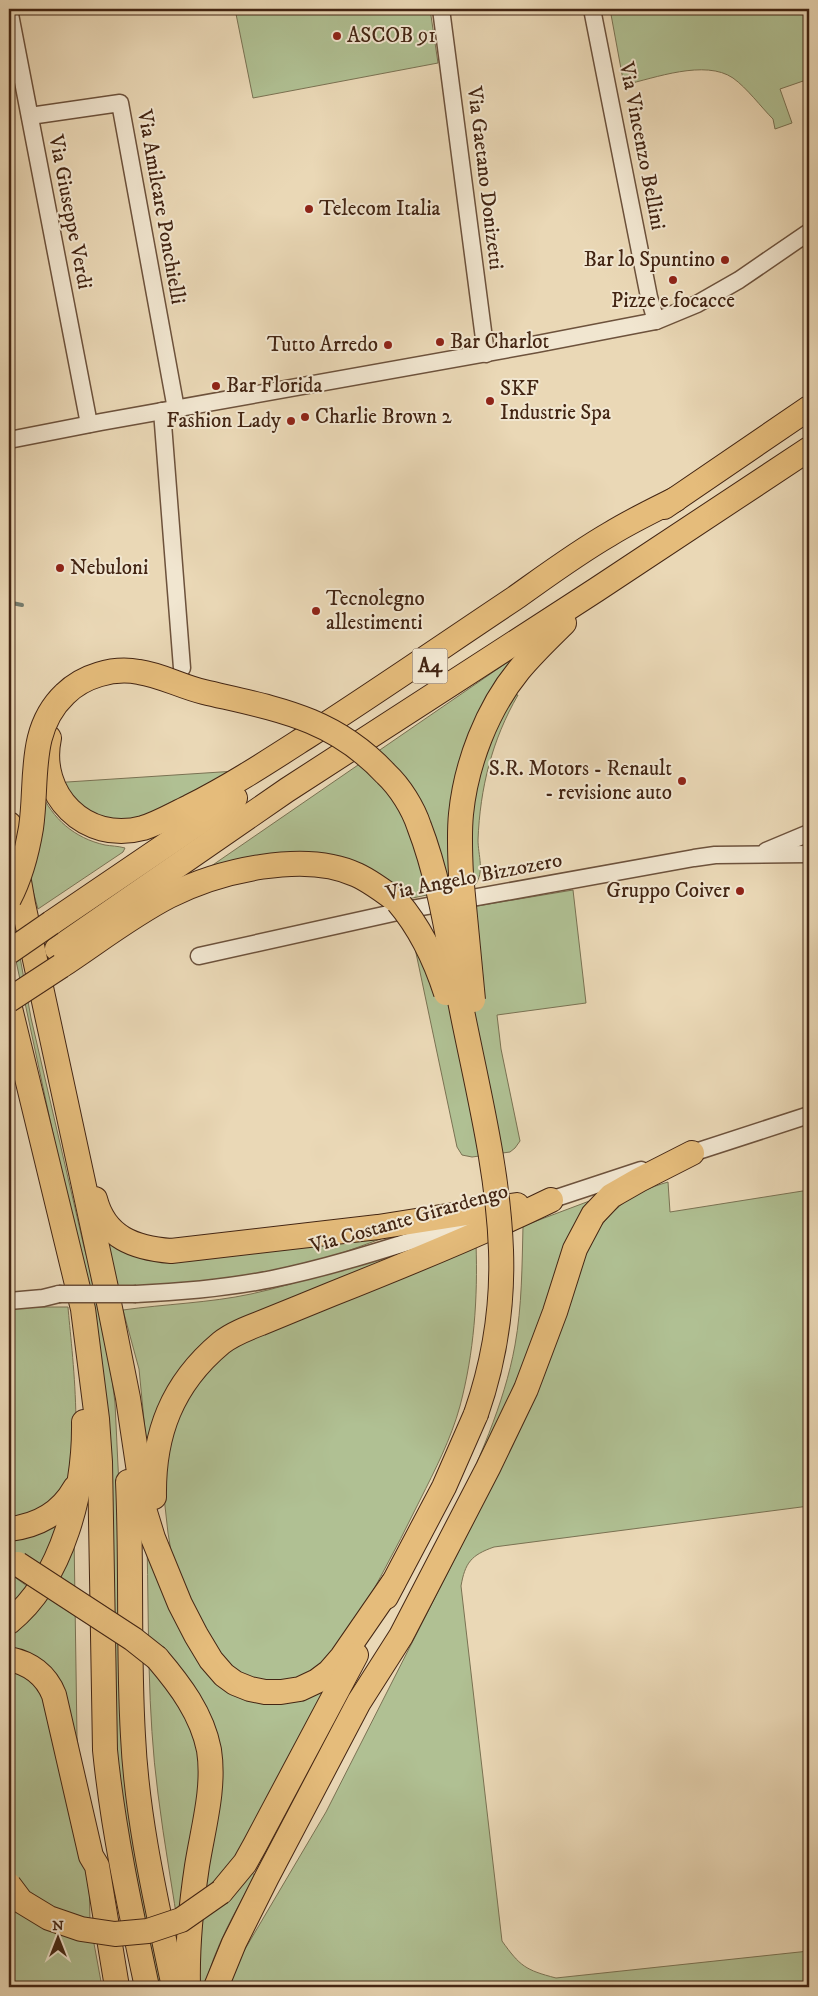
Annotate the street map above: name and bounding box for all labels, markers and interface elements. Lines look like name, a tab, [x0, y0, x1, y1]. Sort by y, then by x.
place label: ASCOB 91	[347, 23, 436, 49]
marker: ASCOB 91	[331, 30, 343, 42]
street label: Via Vincenzo Bellini	[613, 59, 671, 232]
street label: Via Gaetano Donizetti	[461, 84, 509, 271]
street label: Via Amilcare Ponchielli	[131, 107, 191, 306]
street label: Via Giuseppe Verdi	[42, 132, 98, 291]
place label: Telecom Italia	[319, 196, 441, 222]
marker: Telecom Italia	[303, 203, 315, 215]
place label: Bar lo Spuntino	[584, 247, 715, 273]
marker: Bar lo Spuntino	[719, 254, 731, 266]
marker: Pizze e focacce	[667, 274, 679, 286]
place label: Pizze e focacce	[611, 288, 735, 314]
place label: Bar Charlot	[450, 329, 550, 355]
place label: Tutto Arredo	[267, 332, 378, 358]
marker: Bar Charlot	[434, 336, 446, 348]
marker: Tutto Arredo	[382, 339, 394, 351]
place label: Bar Florida	[226, 373, 322, 399]
place label: SKF Industrie Spa	[500, 376, 611, 426]
marker: Bar Florida	[210, 380, 222, 392]
marker: SKF Industrie Spa	[484, 395, 496, 407]
place label: Charlie Brown 2	[315, 404, 453, 430]
place label: Fashion Lady	[166, 408, 282, 434]
marker: Charlie Brown 2	[299, 411, 311, 423]
marker: Fashion Lady	[285, 415, 297, 427]
place label: Nebuloni	[70, 555, 148, 581]
marker: Nebuloni	[54, 562, 66, 574]
place label: Tecnolegno allestimenti	[326, 586, 425, 636]
marker: Tecnolegno allestimenti	[310, 605, 322, 617]
road number: A4	[412, 648, 448, 684]
place label: S.R. Motors - Renault - revisione auto	[489, 756, 672, 806]
marker: S.R. Motors - Renault - revisione auto	[676, 775, 688, 787]
street label: Via Angelo Bizzozero	[383, 847, 564, 907]
place label: Gruppo Coiver	[606, 878, 730, 904]
marker: Gruppo Coiver	[734, 885, 746, 897]
street label: Via Costante Girardengo	[306, 1178, 511, 1260]
north arrow	[32, 1914, 82, 1964]
text: N	[52, 1917, 64, 1935]

